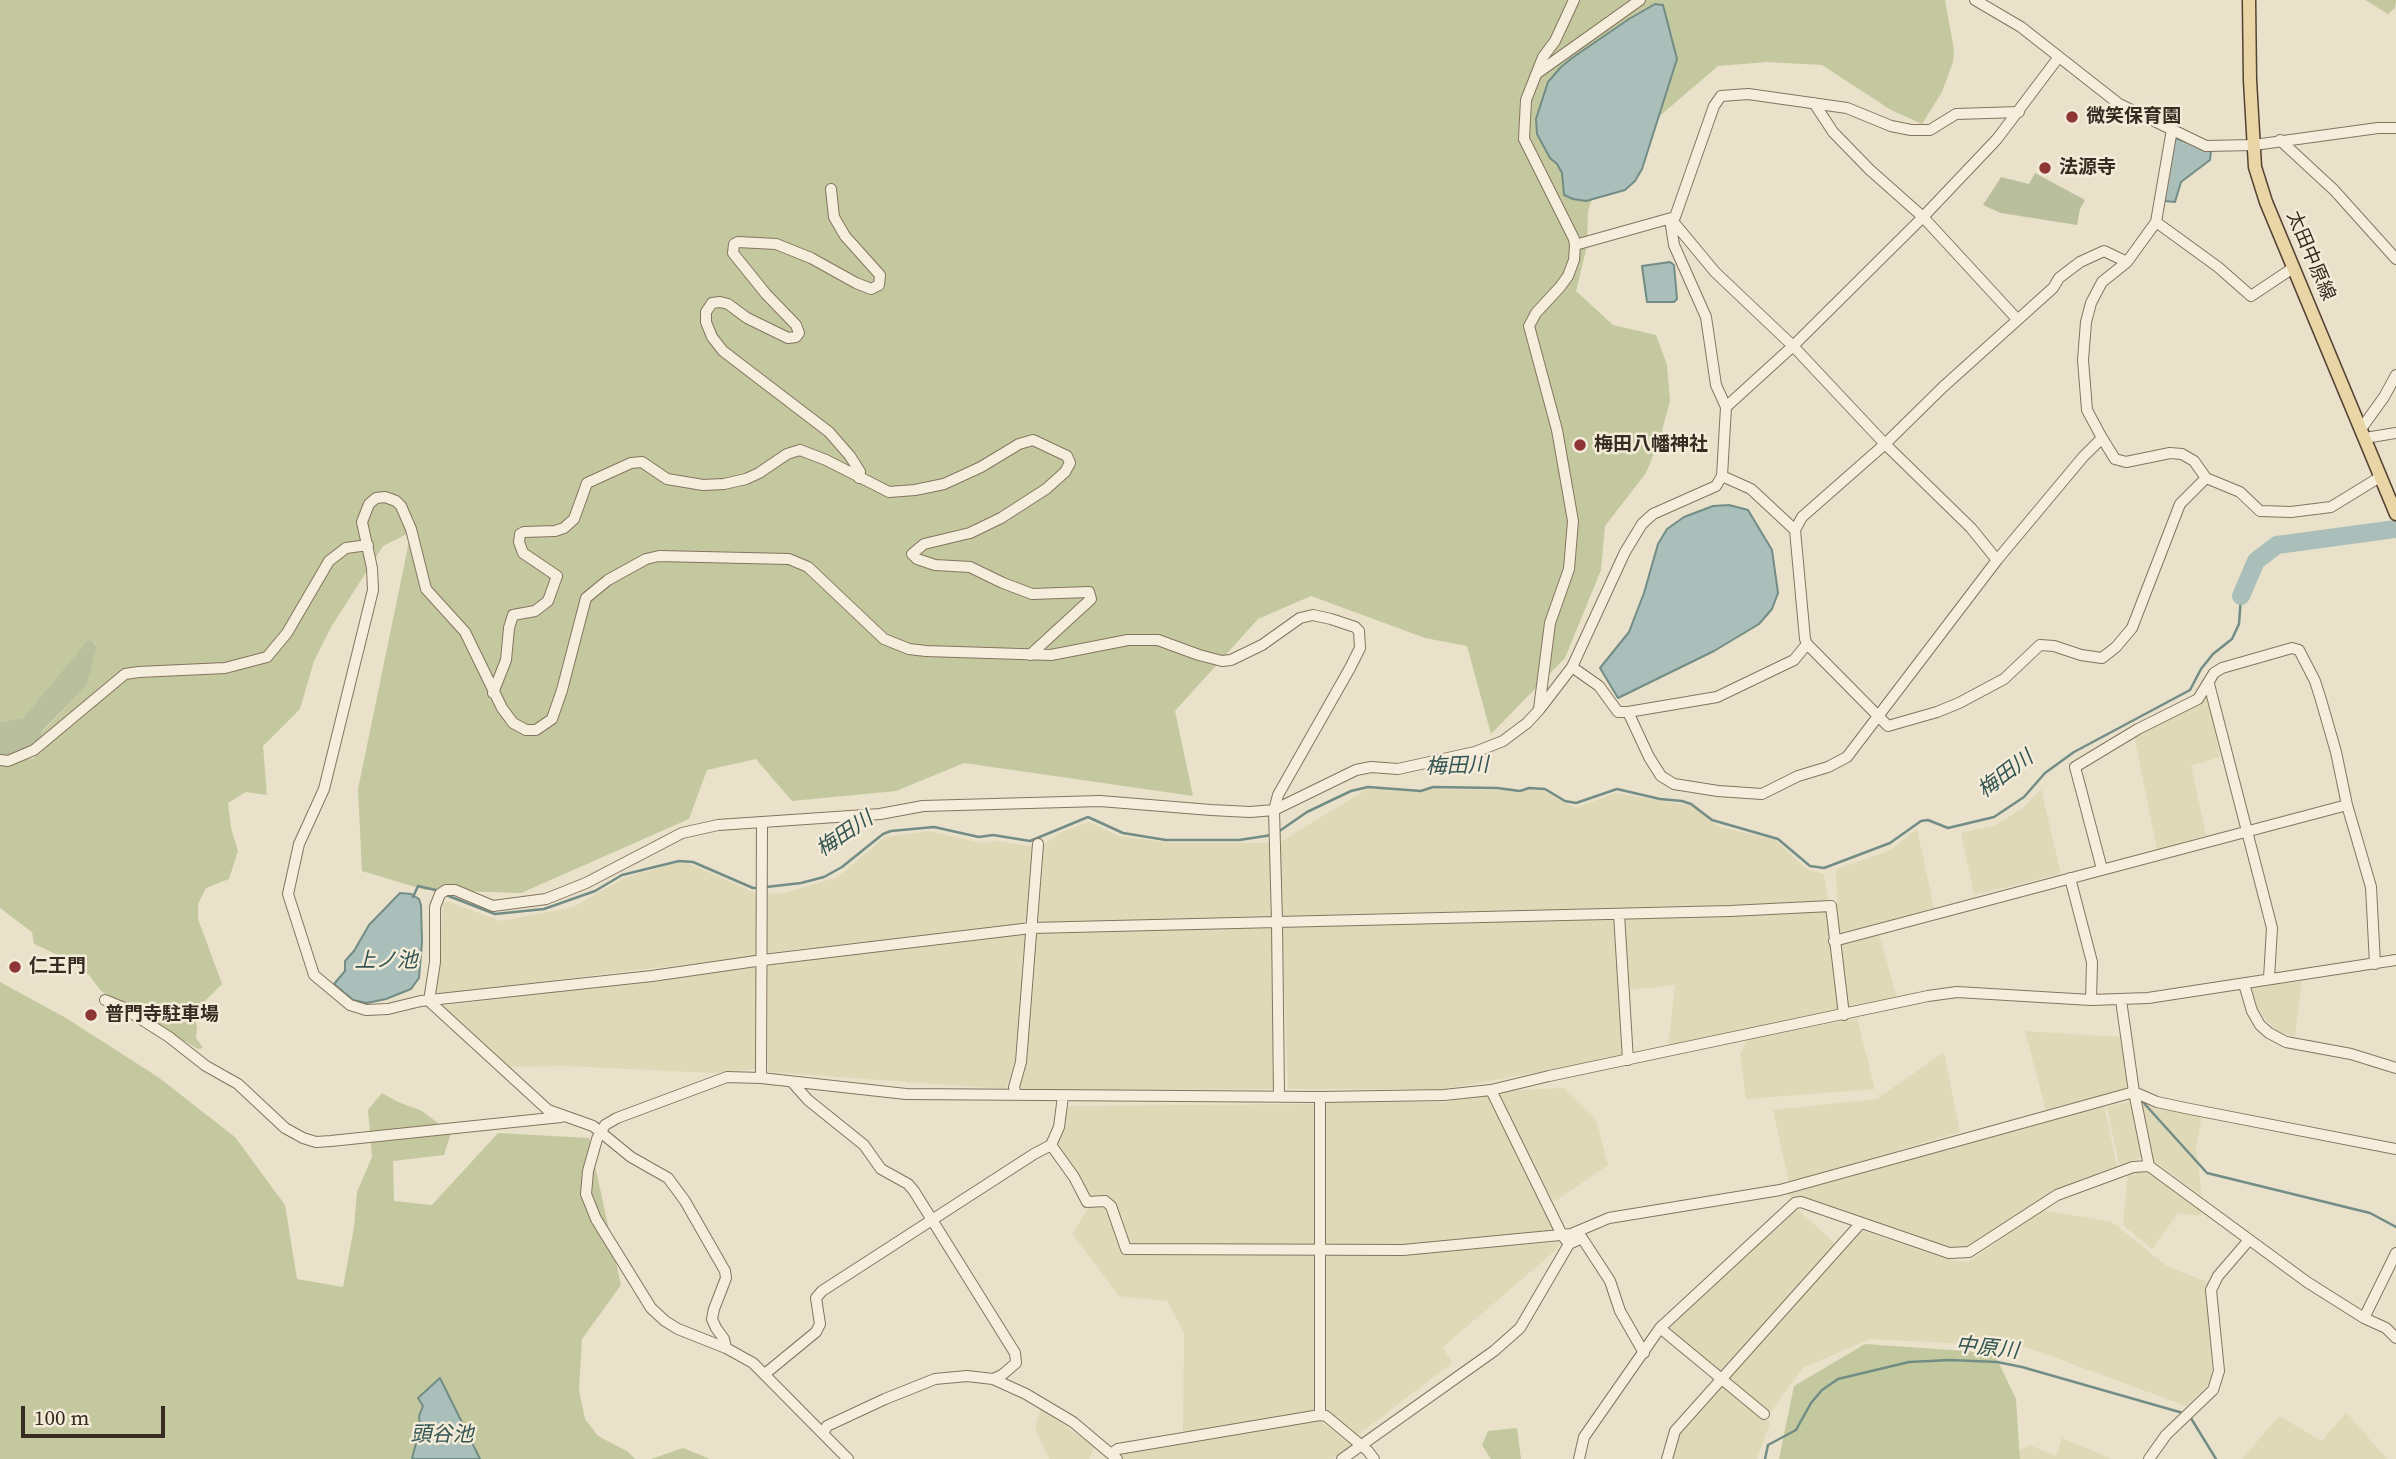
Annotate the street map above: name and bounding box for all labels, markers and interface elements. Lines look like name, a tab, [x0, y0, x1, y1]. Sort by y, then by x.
place label: 微笑保育園	[2086, 106, 2181, 128]
marker: 微笑保育園	[2064, 109, 2080, 125]
place label: 法源寺	[2059, 157, 2116, 179]
marker: 法源寺	[2037, 160, 2053, 176]
street label: 太田中原線	[2281, 208, 2339, 304]
place label: 梅田八幡神社	[1594, 434, 1708, 456]
marker: 梅田八幡神社	[1572, 437, 1588, 453]
water label: 梅田川	[1973, 746, 2039, 804]
water label: 梅田川	[1425, 753, 1489, 781]
water label: 梅田川	[812, 807, 878, 863]
water label: 上ノ池	[355, 949, 417, 975]
place label: 仁王門	[29, 956, 86, 978]
marker: 仁王門	[7, 959, 23, 975]
place label: 普門寺駐車場	[105, 1004, 219, 1026]
marker: 普門寺駐車場	[83, 1007, 99, 1023]
water label: 中原川	[1954, 1333, 2020, 1365]
scale bar	[24, 1392, 168, 1436]
text: 100 m	[34, 1403, 89, 1432]
water label: 頭谷池	[411, 1423, 473, 1449]

